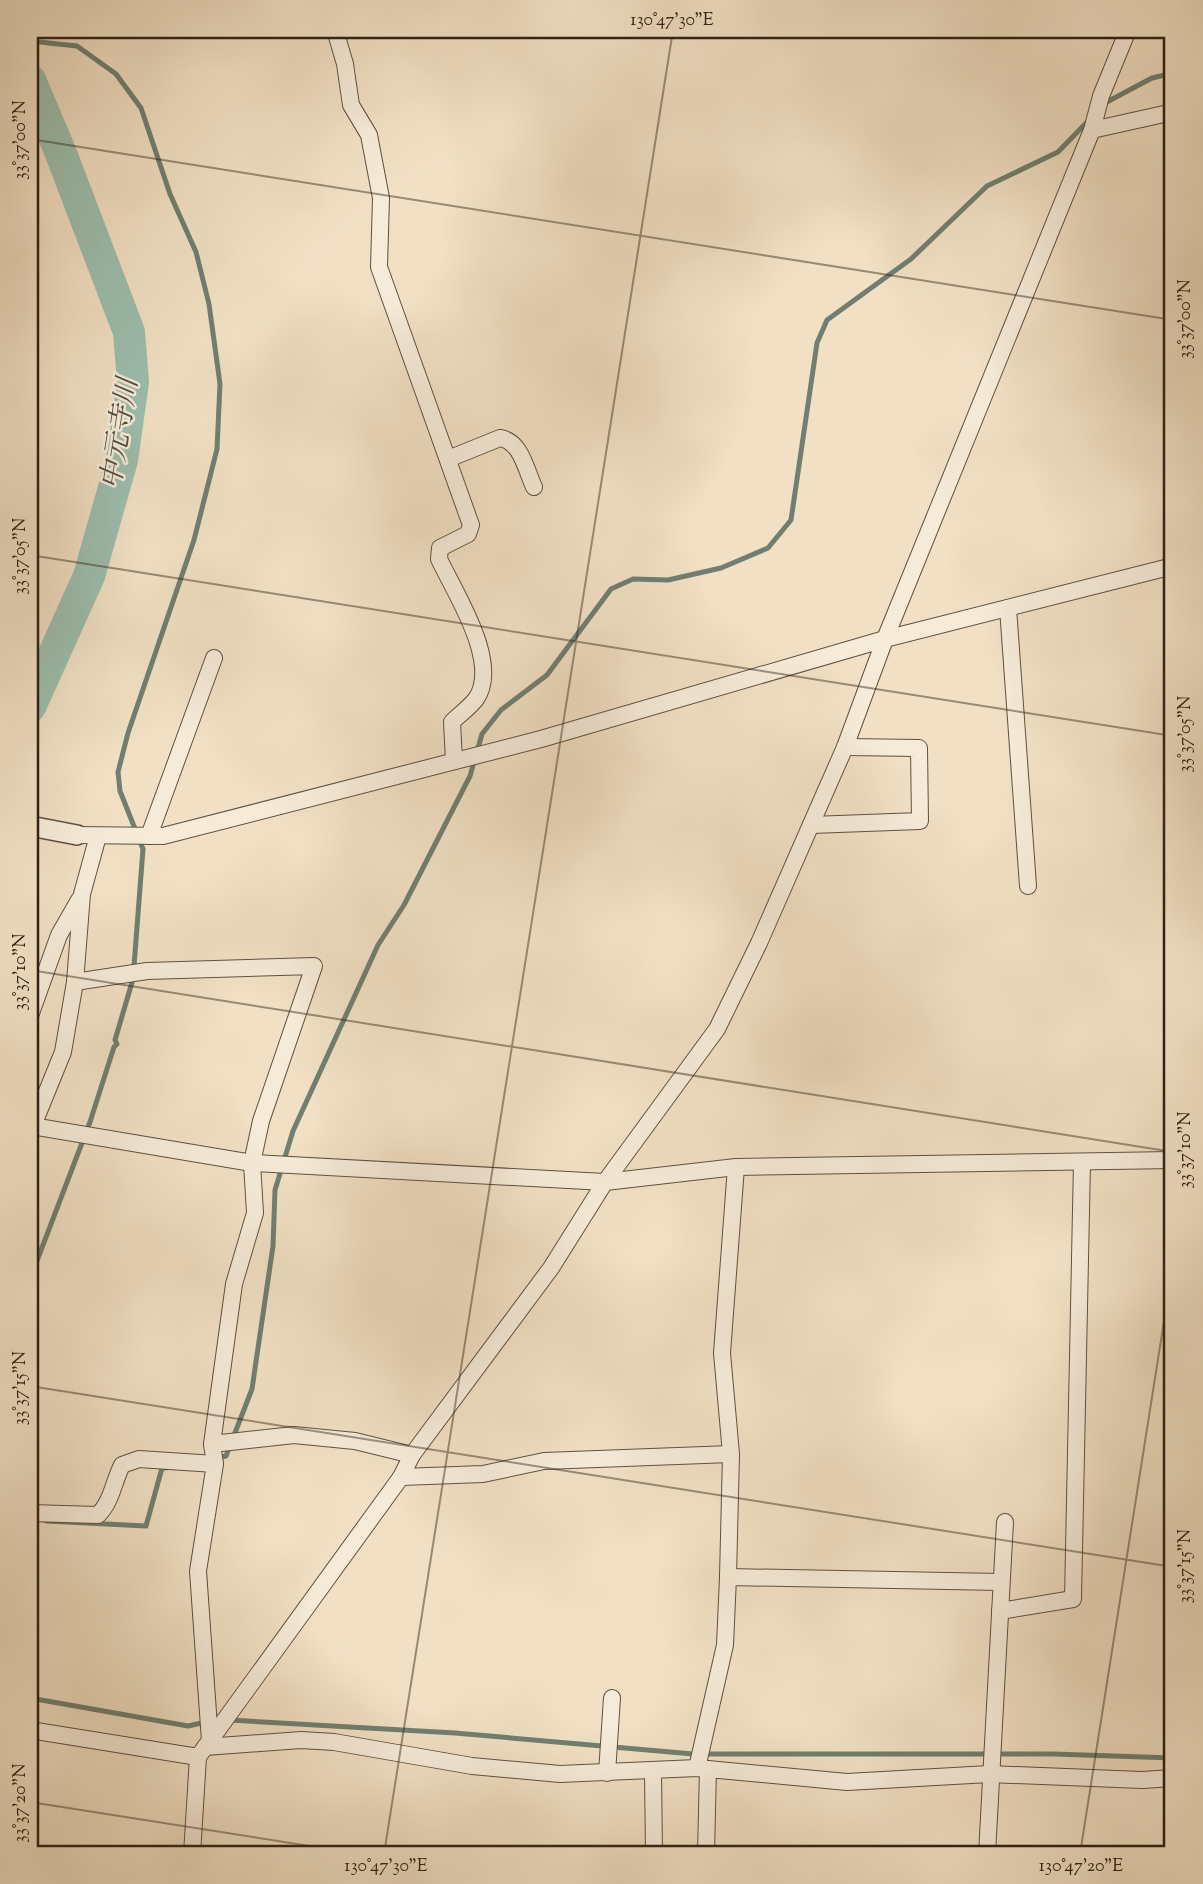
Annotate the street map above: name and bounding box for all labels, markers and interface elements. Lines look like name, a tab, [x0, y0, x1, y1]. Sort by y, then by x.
text: 130°47'30"E	[630, 8, 714, 34]
text: 33°37'00"N	[8, 100, 34, 180]
text: 33°37'00"N	[1173, 279, 1199, 359]
water label: 中元寺川	[92, 373, 150, 492]
text: 33°37'05"N	[8, 518, 34, 594]
text: 33°37'05"N	[1173, 696, 1199, 772]
text: 33°37'10"N	[8, 933, 34, 1011]
text: 33°37'10"N	[1173, 1111, 1199, 1189]
text: 33°37'15"N	[8, 1351, 34, 1425]
text: 33°37'15"N	[1173, 1529, 1199, 1603]
text: 33°37'20"N	[8, 1763, 34, 1843]
text: 130°47'30"E	[344, 1854, 428, 1880]
text: 130°47'20"E	[1039, 1854, 1123, 1880]

